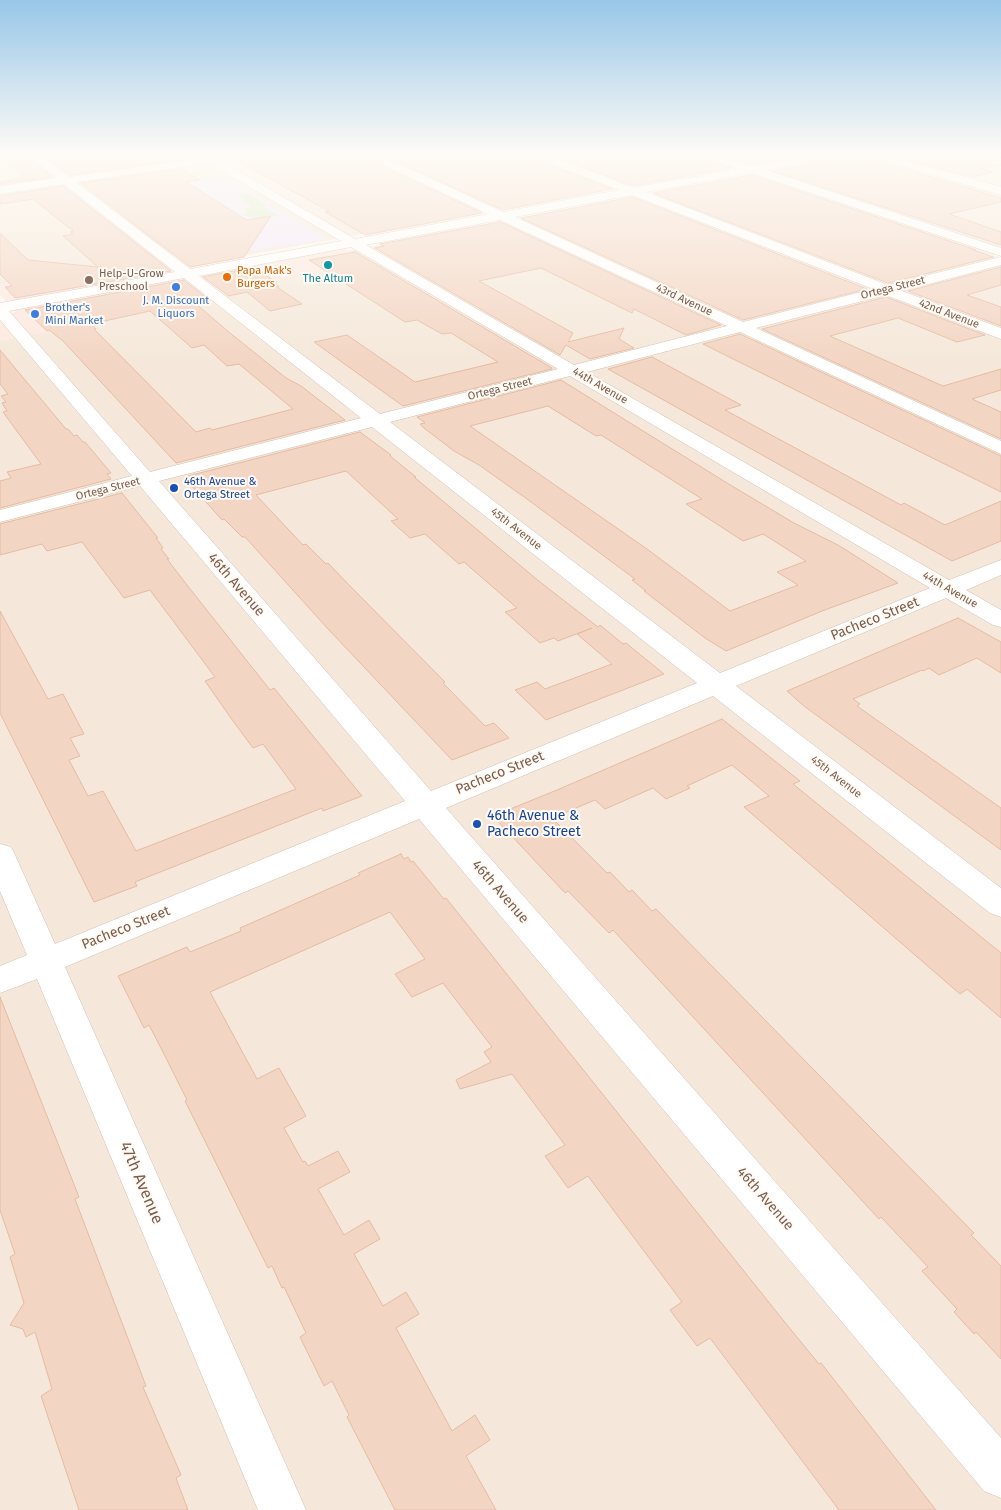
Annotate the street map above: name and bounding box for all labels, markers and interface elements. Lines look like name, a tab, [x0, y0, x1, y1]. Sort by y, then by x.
marker: The Altum	[322, 259, 334, 271]
place label: Papa Mak's Burgers	[237, 264, 292, 290]
place label: Help-U-Grow Preschool	[99, 267, 164, 293]
marker: Papa Mak's Burgers	[221, 271, 233, 283]
place label: The Altum	[303, 272, 353, 286]
marker: Help-U-Grow Preschool	[83, 274, 95, 286]
street label: Ortega Street	[859, 274, 927, 302]
marker: J. M. Discount Liquors	[170, 281, 182, 293]
street label: 43rd Avenue	[654, 281, 714, 319]
place label: J. M. Discount Liquors	[143, 294, 209, 320]
street label: 42nd Avenue	[917, 296, 981, 332]
place label: Brother's Mini Market	[45, 301, 103, 327]
marker: Brother's Mini Market	[29, 308, 41, 320]
street label: 44th Avenue	[570, 365, 630, 407]
street label: Ortega Street	[466, 375, 534, 403]
street label: Ortega Street	[74, 475, 142, 503]
place label: 46th Avenue & Ortega Street	[184, 475, 256, 501]
marker: 46th Avenue & Ortega Street	[168, 482, 180, 494]
street label: 45th Avenue	[488, 505, 544, 553]
street label: 46th Avenue	[204, 550, 268, 620]
street label: 44th Avenue	[920, 569, 980, 611]
street label: Pacheco Street	[828, 594, 922, 644]
street label: Pacheco Street	[453, 748, 547, 798]
street label: 45th Avenue	[808, 753, 864, 801]
place label: 46th Avenue & Pacheco Street	[487, 808, 581, 840]
marker: 46th Avenue & Pacheco Street	[471, 818, 483, 830]
street label: 46th Avenue	[468, 857, 532, 927]
street label: Pacheco Street	[79, 903, 173, 953]
street label: 47th Avenue	[115, 1139, 167, 1227]
street label: 46th Avenue	[733, 1164, 797, 1234]

